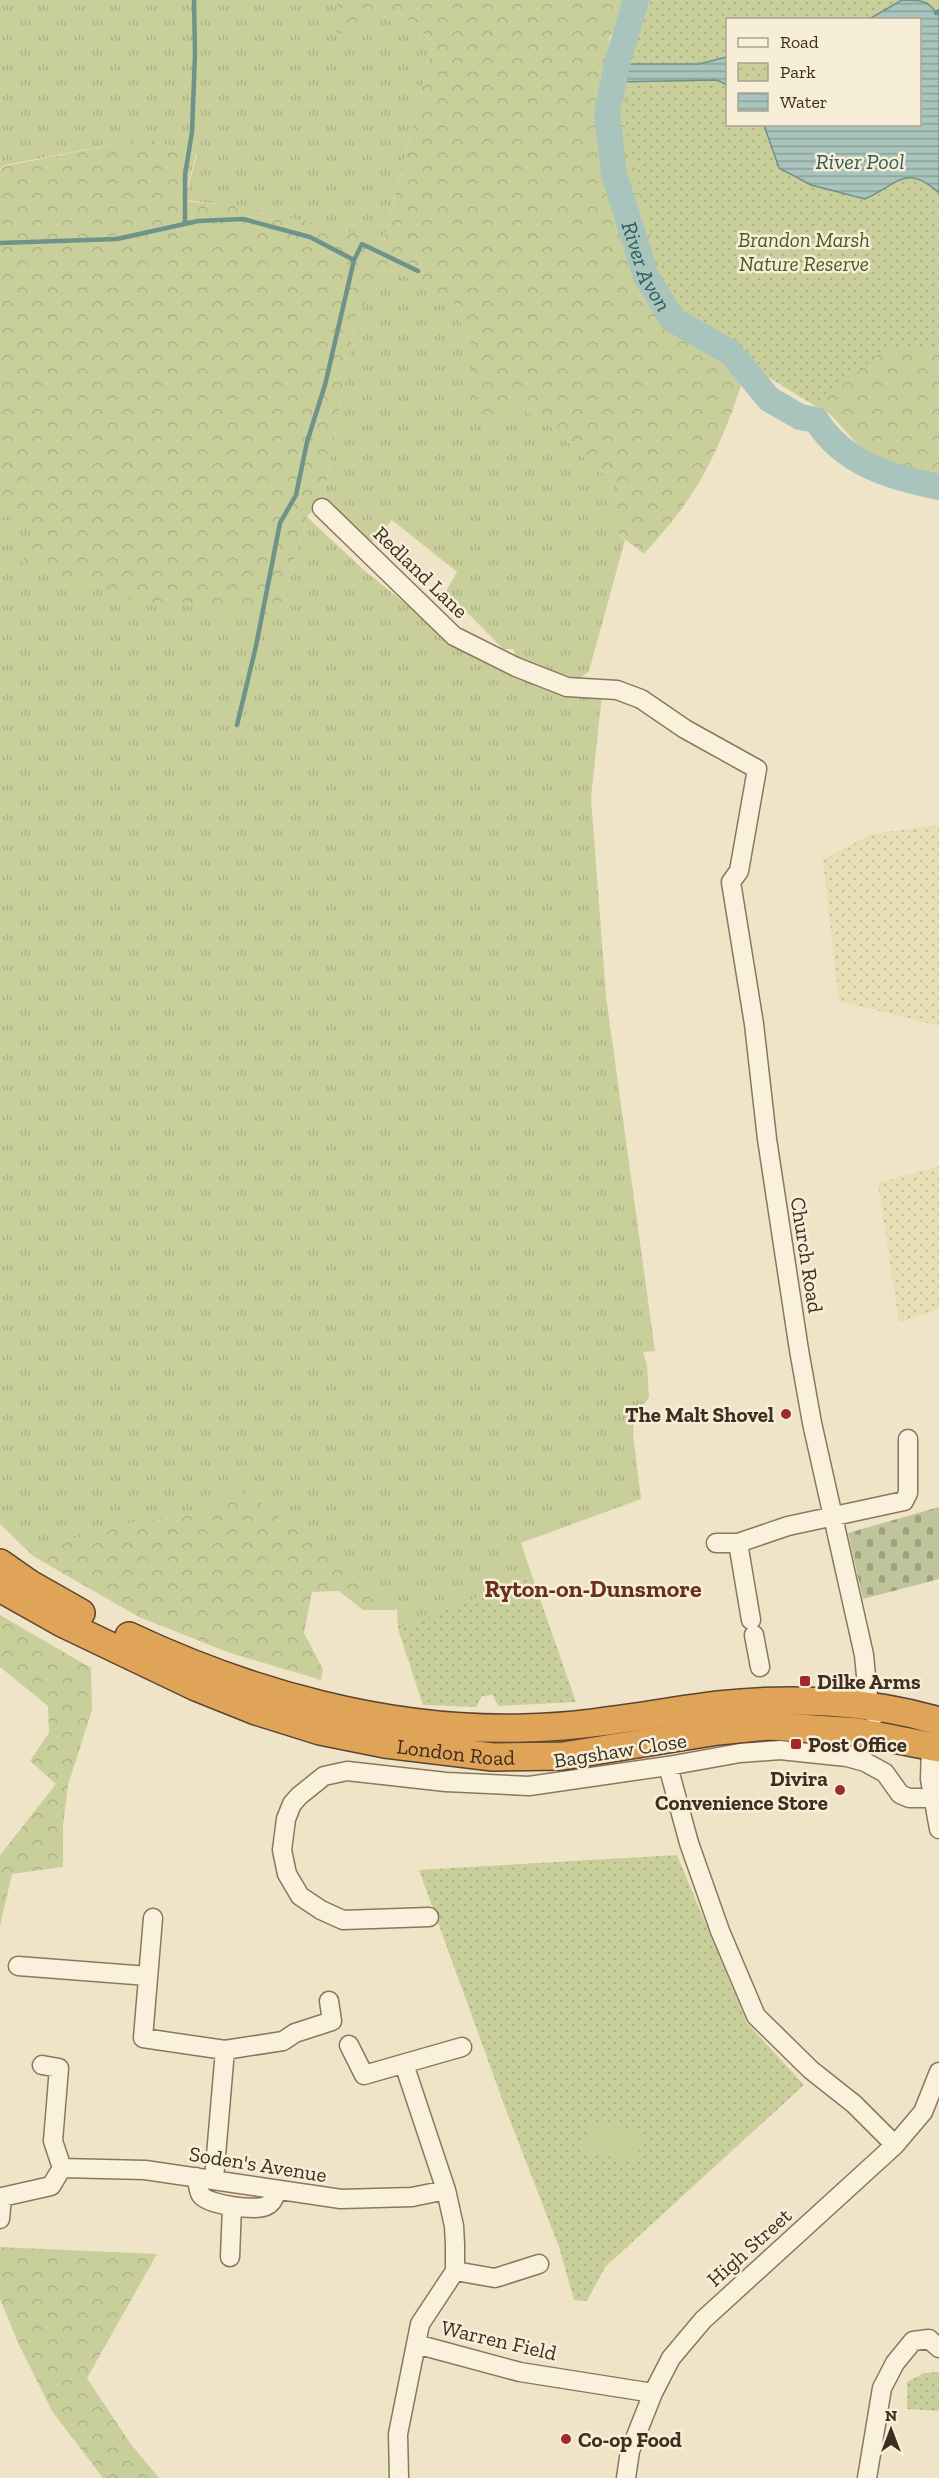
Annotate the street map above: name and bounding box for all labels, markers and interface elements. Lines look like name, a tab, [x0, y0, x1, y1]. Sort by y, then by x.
legend	[726, 18, 921, 126]
text: Road	[780, 31, 819, 53]
text: Park	[780, 61, 816, 83]
text: Water	[780, 91, 827, 113]
water label: River Pool	[815, 148, 905, 175]
water label: River Avon	[616, 218, 678, 316]
park label: Brandon Marsh Nature Reserve	[738, 227, 870, 276]
street label: Redland Lane	[369, 521, 474, 623]
street label: Church Road	[785, 1195, 829, 1315]
place label: The Malt Shovel	[625, 1402, 774, 1427]
marker: The Malt Shovel	[779, 1407, 793, 1421]
district label: Ryton-on-Dunsmore	[484, 1574, 702, 1603]
place label: Dilke Arms	[817, 1669, 921, 1694]
marker: Dilke Arms	[798, 1674, 812, 1688]
street label: Bagshaw Close	[552, 1727, 688, 1773]
place label: Post Office	[808, 1732, 907, 1757]
street label: London Road	[395, 1733, 516, 1769]
marker: Post Office	[789, 1737, 803, 1751]
place label: Divira Convenience Store	[655, 1766, 828, 1815]
marker: Divira Convenience Store	[833, 1783, 847, 1797]
street label: Soden's Avenue	[187, 2141, 329, 2187]
street label: High Street	[702, 2202, 796, 2291]
street label: Warren Field	[439, 2315, 560, 2366]
north arrow	[861, 2400, 921, 2460]
text: N	[885, 2406, 897, 2425]
place label: Co-op Food	[578, 2427, 682, 2452]
marker: Co-op Food	[559, 2432, 573, 2446]

